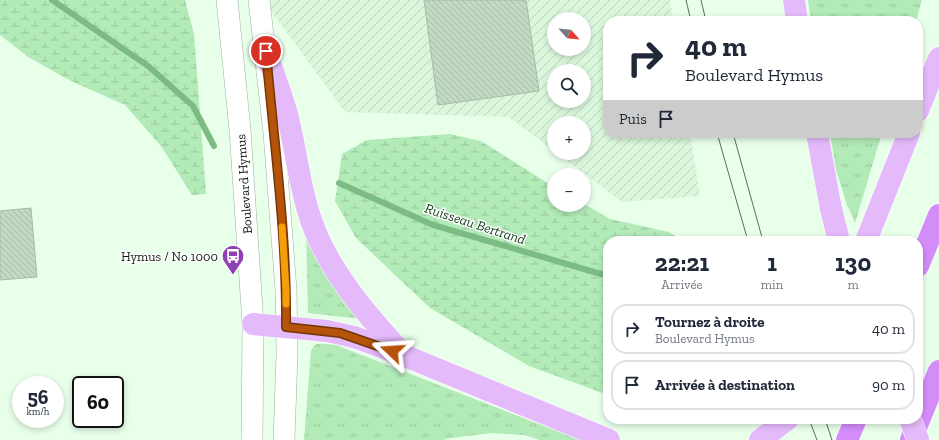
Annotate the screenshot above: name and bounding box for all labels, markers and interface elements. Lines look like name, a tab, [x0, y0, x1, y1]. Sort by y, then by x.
north arrow	[547, 12, 591, 56]
map controls	[547, 12, 591, 212]
text: 40 m	[685, 30, 747, 63]
icon: right	[619, 32, 671, 84]
pin	[249, 34, 283, 68]
icon: arrive	[255, 40, 277, 62]
button: search	[547, 64, 591, 108]
text: Boulevard Hymus	[685, 64, 823, 86]
icon: arrive	[655, 108, 677, 130]
text: Puis	[619, 110, 647, 128]
button: +	[547, 116, 591, 160]
street label: Boulevard Hymus	[233, 133, 255, 234]
button: −	[547, 168, 591, 212]
water label: Ruisseau Bertrand	[423, 200, 527, 248]
bus stop icon: Hymus / No 1000	[220, 243, 246, 276]
text: 22:21	[655, 248, 709, 277]
text: 1	[767, 248, 777, 277]
text: 130	[835, 248, 871, 277]
place label: Hymus / No 1000	[121, 249, 218, 264]
text: Arrivée	[661, 277, 703, 292]
text: min	[761, 277, 783, 292]
text: m	[847, 277, 859, 292]
text: Tournez à droite	[655, 313, 765, 331]
icon: right	[621, 318, 643, 340]
text: 40 m	[872, 320, 905, 338]
position arrow	[371, 330, 413, 372]
text: Boulevard Hymus	[655, 331, 755, 346]
icon: arrive	[621, 374, 643, 396]
speed limit sign: 60	[72, 376, 124, 428]
text: Arrivée à destination	[655, 376, 795, 394]
text: 90 m	[872, 376, 905, 394]
text: 56	[27, 385, 49, 409]
text: km/h	[27, 406, 49, 418]

